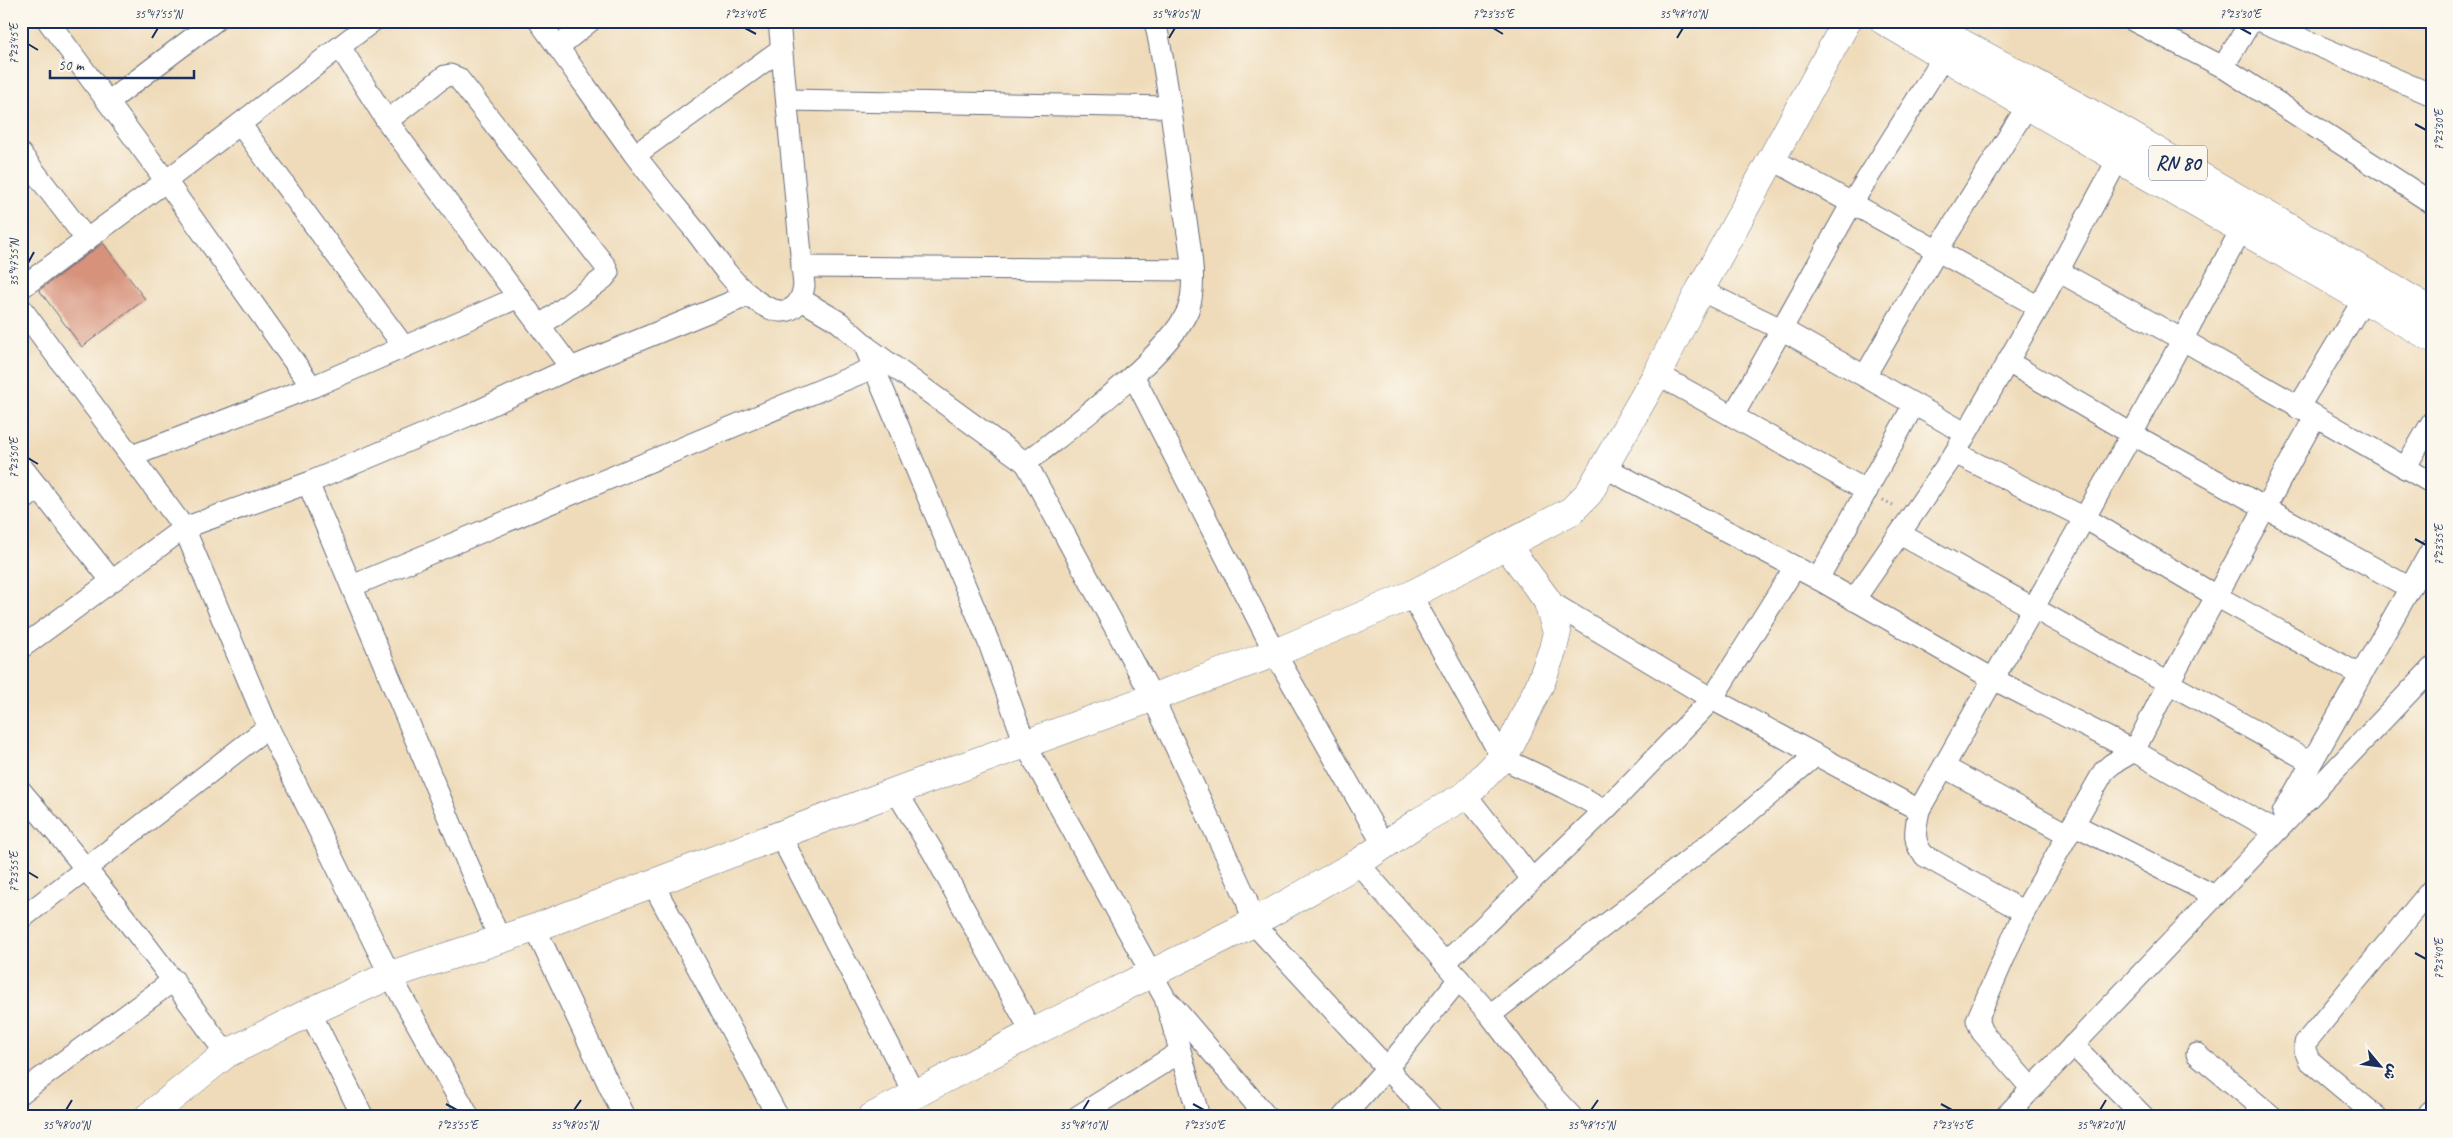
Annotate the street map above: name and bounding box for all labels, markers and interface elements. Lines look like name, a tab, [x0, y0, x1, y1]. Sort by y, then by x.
text: 35°47'55"N	[134, 6, 183, 22]
text: 7°23'40"E	[725, 6, 767, 22]
text: 35°48'05"N	[1151, 6, 1200, 22]
text: 7°23'35"E	[1473, 6, 1515, 22]
text: 35°48'10"N	[1659, 6, 1708, 22]
text: 7°23'30"E	[2220, 6, 2262, 22]
text: 7°23'45"E	[6, 22, 22, 65]
scale bar	[50, 48, 194, 80]
text: 50 m	[58, 56, 85, 75]
text: 7°23'30"E	[2431, 108, 2447, 151]
road number: RN 80	[2149, 146, 2207, 180]
text: 35°47'55"N	[6, 238, 22, 287]
text: 7°23'50"E	[6, 436, 22, 479]
text: 7°23'35"E	[2431, 523, 2447, 566]
text: 7°23'55"E	[6, 850, 22, 893]
text: 7°23'40"E	[2431, 937, 2447, 980]
north arrow	[2356, 1040, 2406, 1090]
text: ش	[2380, 1061, 2402, 1083]
text: 35°48'00"N	[42, 1117, 91, 1133]
text: 7°23'55"E	[437, 1117, 479, 1133]
text: 35°48'05"N	[550, 1117, 599, 1133]
text: 35°48'10"N	[1059, 1117, 1108, 1133]
text: 7°23'50"E	[1184, 1117, 1226, 1133]
text: 35°48'15"N	[1567, 1117, 1616, 1133]
text: 7°23'45"E	[1932, 1117, 1974, 1133]
text: 35°48'20"N	[2076, 1117, 2125, 1133]

